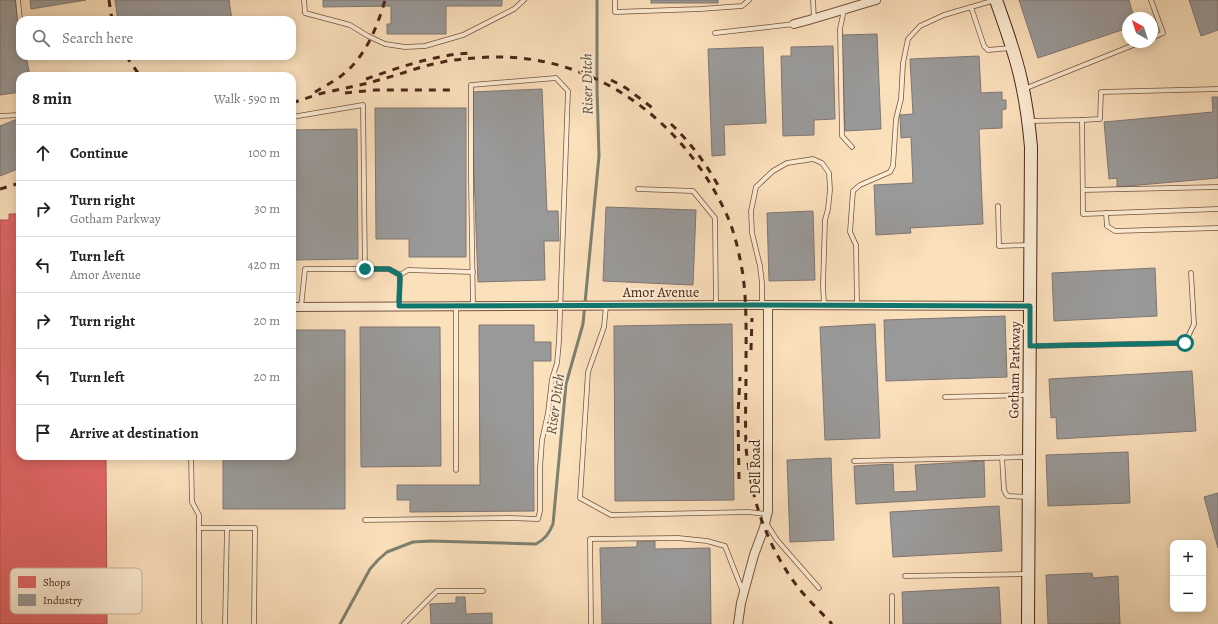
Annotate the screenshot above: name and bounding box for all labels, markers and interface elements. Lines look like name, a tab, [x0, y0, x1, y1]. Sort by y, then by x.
north arrow	[1122, 12, 1158, 48]
search box	[16, 16, 296, 60]
icon: search	[30, 27, 52, 49]
text: Search here	[62, 28, 133, 48]
water label: Riser Ditch	[576, 53, 598, 115]
text: 8 min	[32, 87, 72, 110]
text: Walk · 590 m	[214, 90, 280, 107]
icon: ahead	[32, 142, 54, 164]
text: Continue	[70, 143, 128, 163]
text: 100 m	[248, 144, 280, 161]
text: Turn right	[70, 190, 135, 210]
icon: right	[32, 198, 54, 220]
text: 30 m	[254, 200, 280, 217]
text: Gotham Parkway	[70, 210, 161, 227]
text: Turn left	[70, 246, 125, 266]
icon: left	[32, 254, 54, 276]
text: 420 m	[248, 256, 280, 273]
route end	[356, 260, 374, 278]
text: Amor Avenue	[70, 266, 141, 283]
street label: Amor Avenue	[622, 283, 699, 302]
icon: right	[32, 310, 54, 332]
text: Turn right	[70, 311, 135, 331]
text: 20 m	[254, 312, 280, 329]
street label: Gotham Parkway	[1004, 320, 1025, 419]
route start	[1176, 334, 1194, 352]
icon: left	[32, 366, 54, 388]
text: Turn left	[70, 367, 125, 387]
text: 20 m	[254, 368, 280, 385]
water label: Riser Ditch	[541, 372, 569, 436]
icon: arrive	[32, 422, 54, 444]
text: Arrive at destination	[70, 423, 199, 443]
street label: Dell Road	[746, 439, 765, 494]
map controls	[1170, 540, 1206, 612]
button: +	[1170, 540, 1206, 576]
legend	[10, 568, 142, 614]
text: Shops	[43, 575, 70, 590]
button: −	[1170, 576, 1206, 612]
text: Industry	[43, 593, 82, 608]

